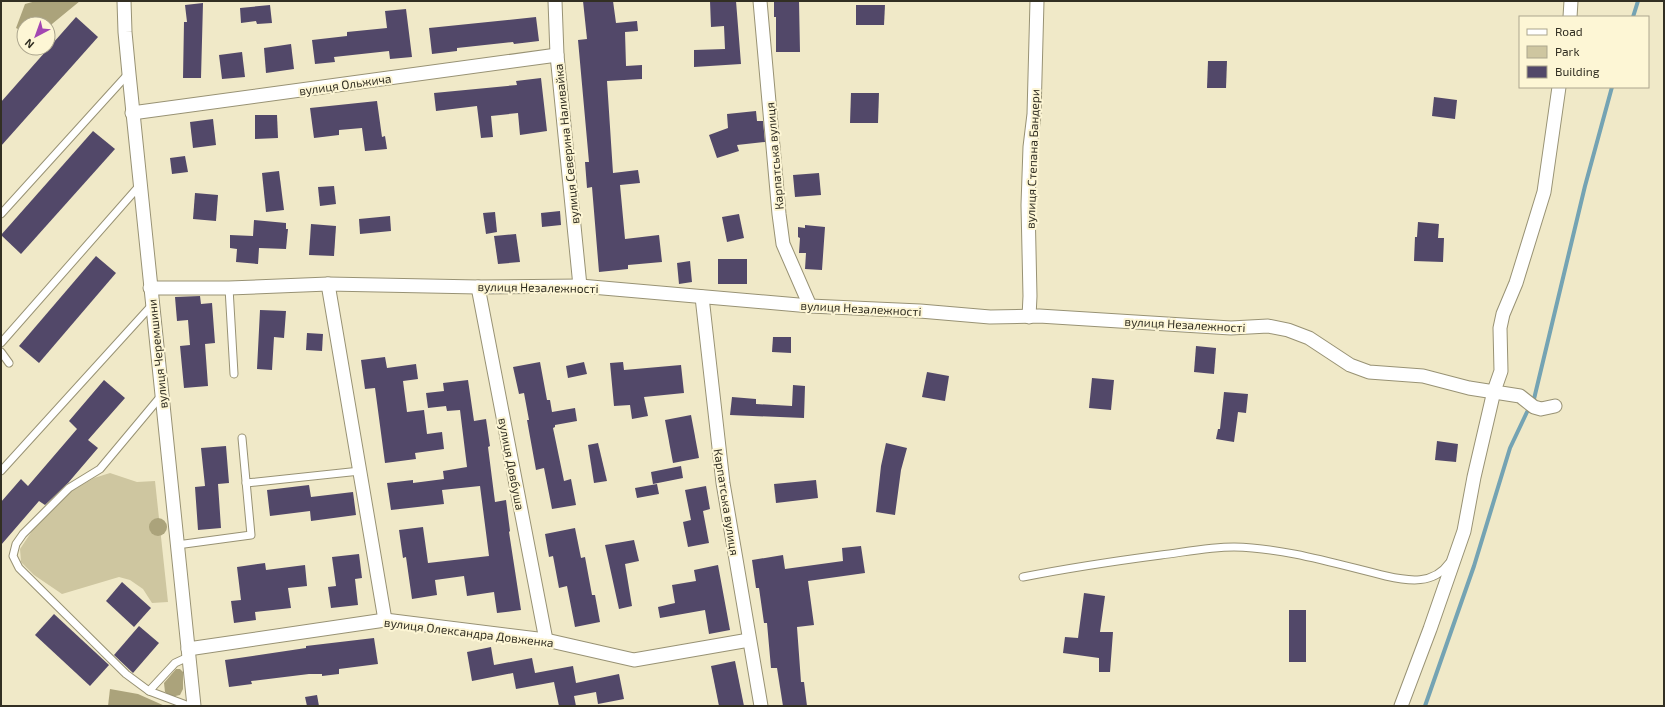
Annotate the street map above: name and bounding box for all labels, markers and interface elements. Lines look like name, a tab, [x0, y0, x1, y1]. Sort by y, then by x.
north arrow	[16, 16, 56, 56]
legend	[1519, 16, 1649, 88]
text: Road	[1555, 24, 1583, 38]
text: N	[22, 36, 36, 51]
text: Park	[1555, 44, 1580, 58]
street label: вулиця Северина Наливайка	[551, 63, 582, 225]
text: Building	[1555, 64, 1600, 78]
street label: вулиця Ольжича	[298, 71, 392, 98]
street label: вулиця Степана Бандери	[1023, 89, 1042, 229]
street label: Карпатська вулиця	[762, 102, 787, 210]
street label: вулиця Незалежності	[477, 279, 599, 296]
street label: вулиця Незалежності	[800, 298, 922, 319]
street label: вулиця Черемшини	[144, 299, 171, 409]
street label: вулиця Незалежності	[1124, 314, 1246, 335]
street label: вулиця Довбуша	[495, 417, 528, 512]
street label: Карпатська вулиця	[711, 448, 742, 557]
street label: вулиця Олександра Довженка	[383, 615, 555, 650]

